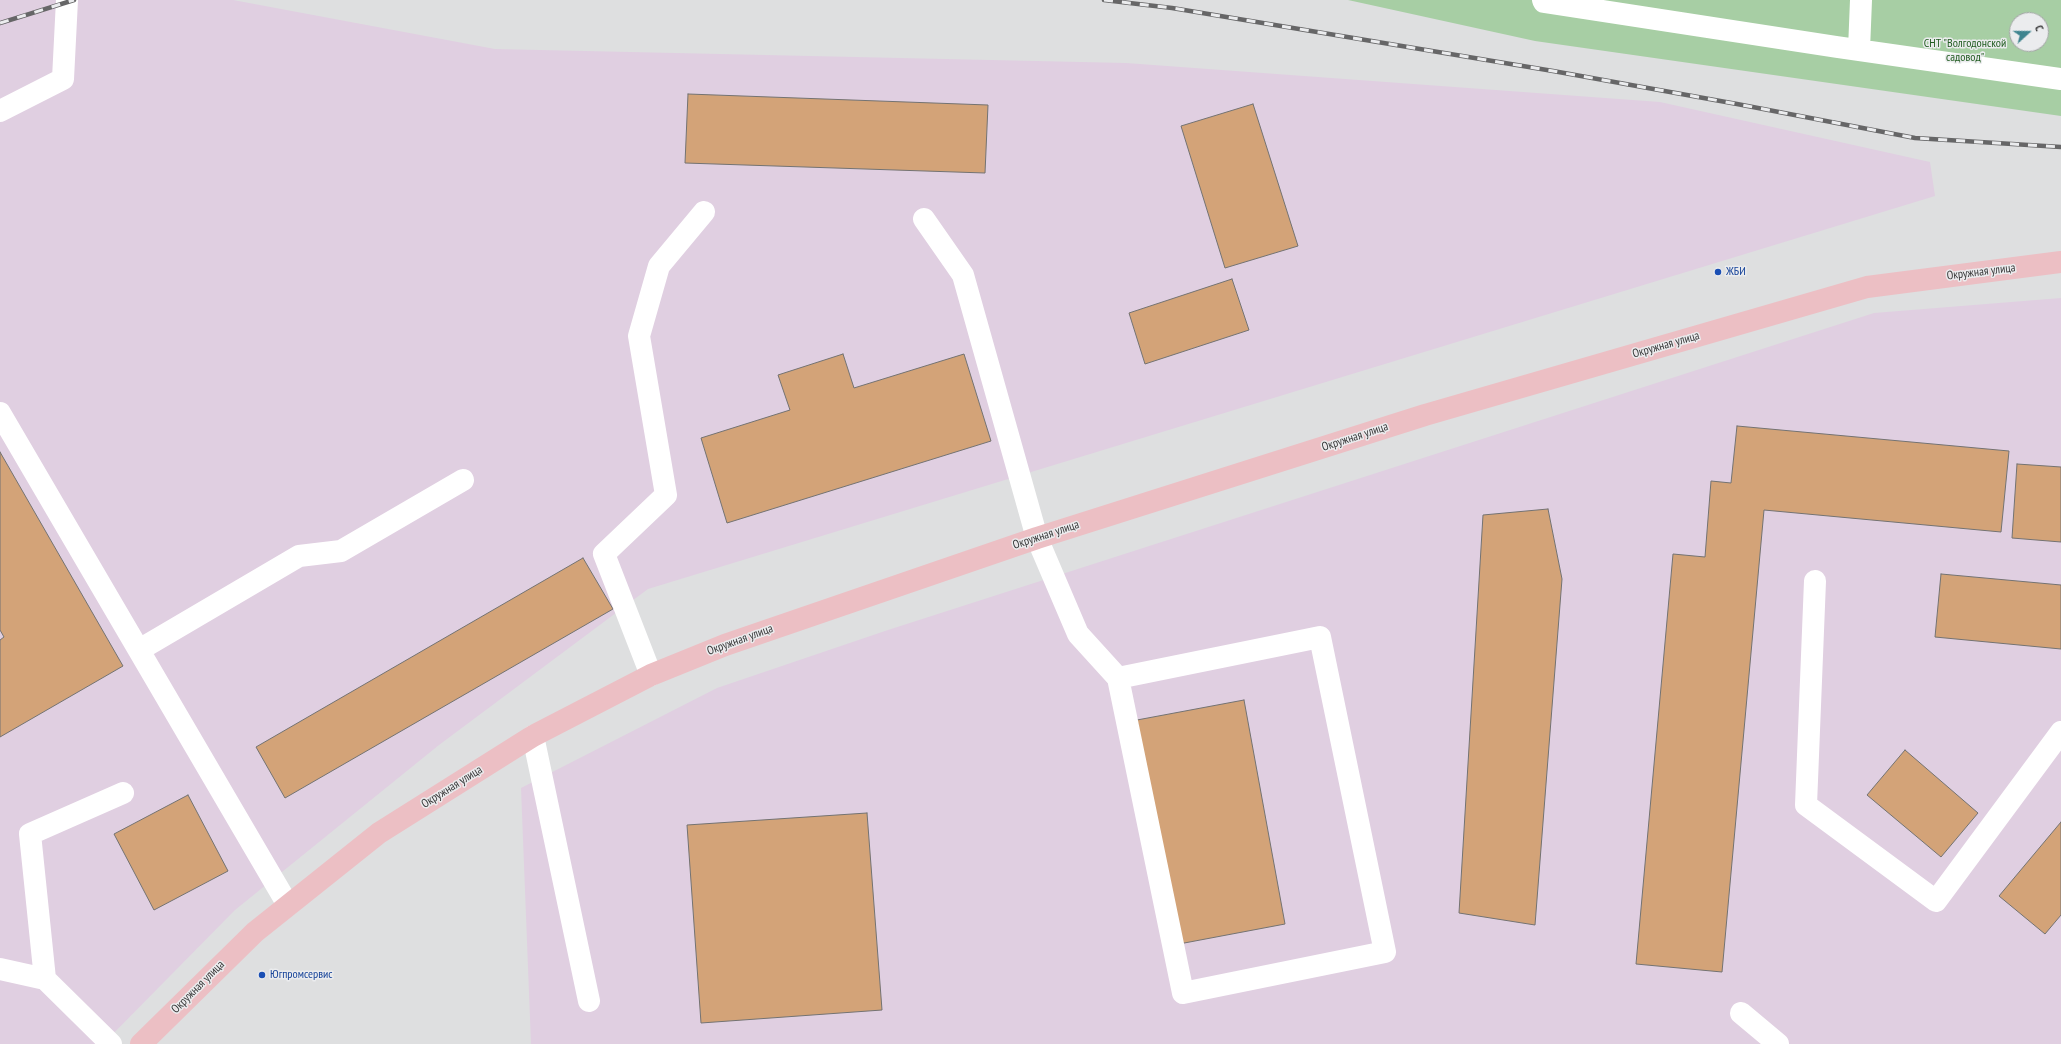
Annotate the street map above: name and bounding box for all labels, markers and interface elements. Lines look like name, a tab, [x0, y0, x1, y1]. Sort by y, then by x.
north arrow	[2009, 12, 2049, 52]
text: С	[2032, 23, 2047, 33]
park label: СНТ "Волгодонской садовод"	[1924, 37, 2006, 65]
street label: Окружная улица	[1946, 261, 2016, 283]
place label: ЖБИ	[1726, 265, 1746, 279]
marker: ЖБИ	[1713, 267, 1723, 277]
street label: Окружная улица	[1631, 329, 1701, 361]
street label: Окружная улица	[1320, 419, 1390, 455]
street label: Окружная улица	[1011, 517, 1081, 553]
street label: Окружная улица	[705, 621, 775, 659]
street label: Окружная улица	[419, 763, 485, 811]
street label: Окружная улица	[168, 957, 228, 1017]
place label: Югпромсервис	[270, 968, 333, 982]
marker: Югпромсервис	[257, 970, 267, 980]

